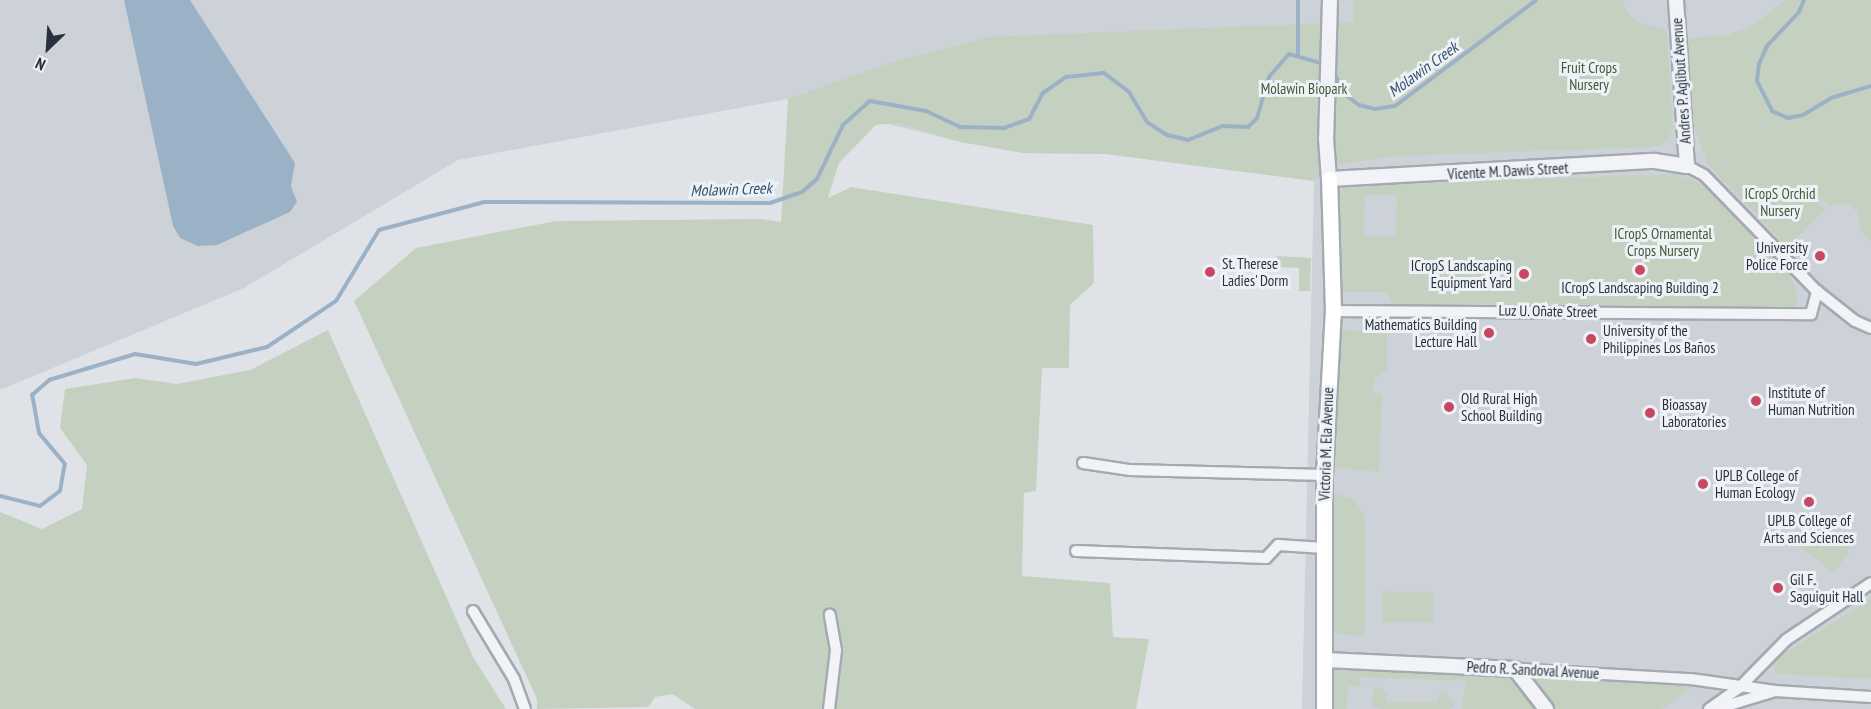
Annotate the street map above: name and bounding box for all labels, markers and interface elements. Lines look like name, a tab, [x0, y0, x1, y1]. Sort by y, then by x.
street label: Andres P. Aglibut Avenue	[1668, 16, 1694, 146]
north arrow	[18, 18, 78, 78]
water label: Molawin Creek	[1384, 37, 1462, 101]
text: N	[32, 53, 49, 75]
park label: Fruit Crops Nursery	[1561, 58, 1617, 93]
park label: Molawin Biopark	[1261, 80, 1347, 98]
street label: Vicente M. Dawis Street	[1447, 159, 1569, 183]
water label: Molawin Creek	[690, 178, 772, 200]
park label: ICropS Orchid Nursery	[1745, 184, 1815, 219]
park label: ICropS Ornamental Crops Nursery	[1614, 224, 1712, 259]
place label: University Police Force	[1746, 238, 1808, 273]
marker: University Police Force	[1813, 249, 1827, 263]
place label: St. Therese Ladies' Dorm	[1222, 254, 1289, 289]
place label: ICropS Landscaping Equipment Yard	[1411, 256, 1512, 291]
marker: ICropS Landscaping Building 2	[1633, 263, 1647, 277]
marker: St. Therese Ladies' Dorm	[1203, 265, 1217, 279]
marker: ICropS Landscaping Equipment Yard	[1517, 267, 1531, 281]
place label: ICropS Landscaping Building 2	[1561, 279, 1719, 297]
street label: Luz U. Oñate Street	[1498, 301, 1598, 321]
place label: Mathematics Building Lecture Hall	[1365, 315, 1477, 350]
place label: University of the Philippines Los Baños	[1603, 321, 1715, 356]
marker: Mathematics Building Lecture Hall	[1482, 326, 1496, 340]
marker: University of the Philippines Los Baños	[1584, 332, 1598, 346]
place label: Institute of Human Nutrition	[1768, 383, 1855, 418]
street label: Victoria M. Ela Avenue	[1315, 386, 1337, 502]
place label: Old Rural High School Building	[1461, 389, 1542, 424]
marker: Institute of Human Nutrition	[1749, 394, 1763, 408]
place label: Bioassay Laboratories	[1662, 395, 1726, 430]
marker: Old Rural High School Building	[1442, 400, 1456, 414]
marker: Bioassay Laboratories	[1643, 406, 1657, 420]
place label: UPLB College of Human Ecology	[1715, 466, 1798, 501]
marker: UPLB College of Human Ecology	[1696, 477, 1710, 491]
marker: UPLB College of Arts and Sciences	[1802, 495, 1816, 509]
place label: UPLB College of Arts and Sciences	[1764, 511, 1854, 546]
place label: Gil F. Saguiguit Hall	[1790, 570, 1863, 605]
marker: Gil F. Saguiguit Hall	[1771, 581, 1785, 595]
street label: Pedro R. Sandoval Avenue	[1466, 658, 1600, 682]

